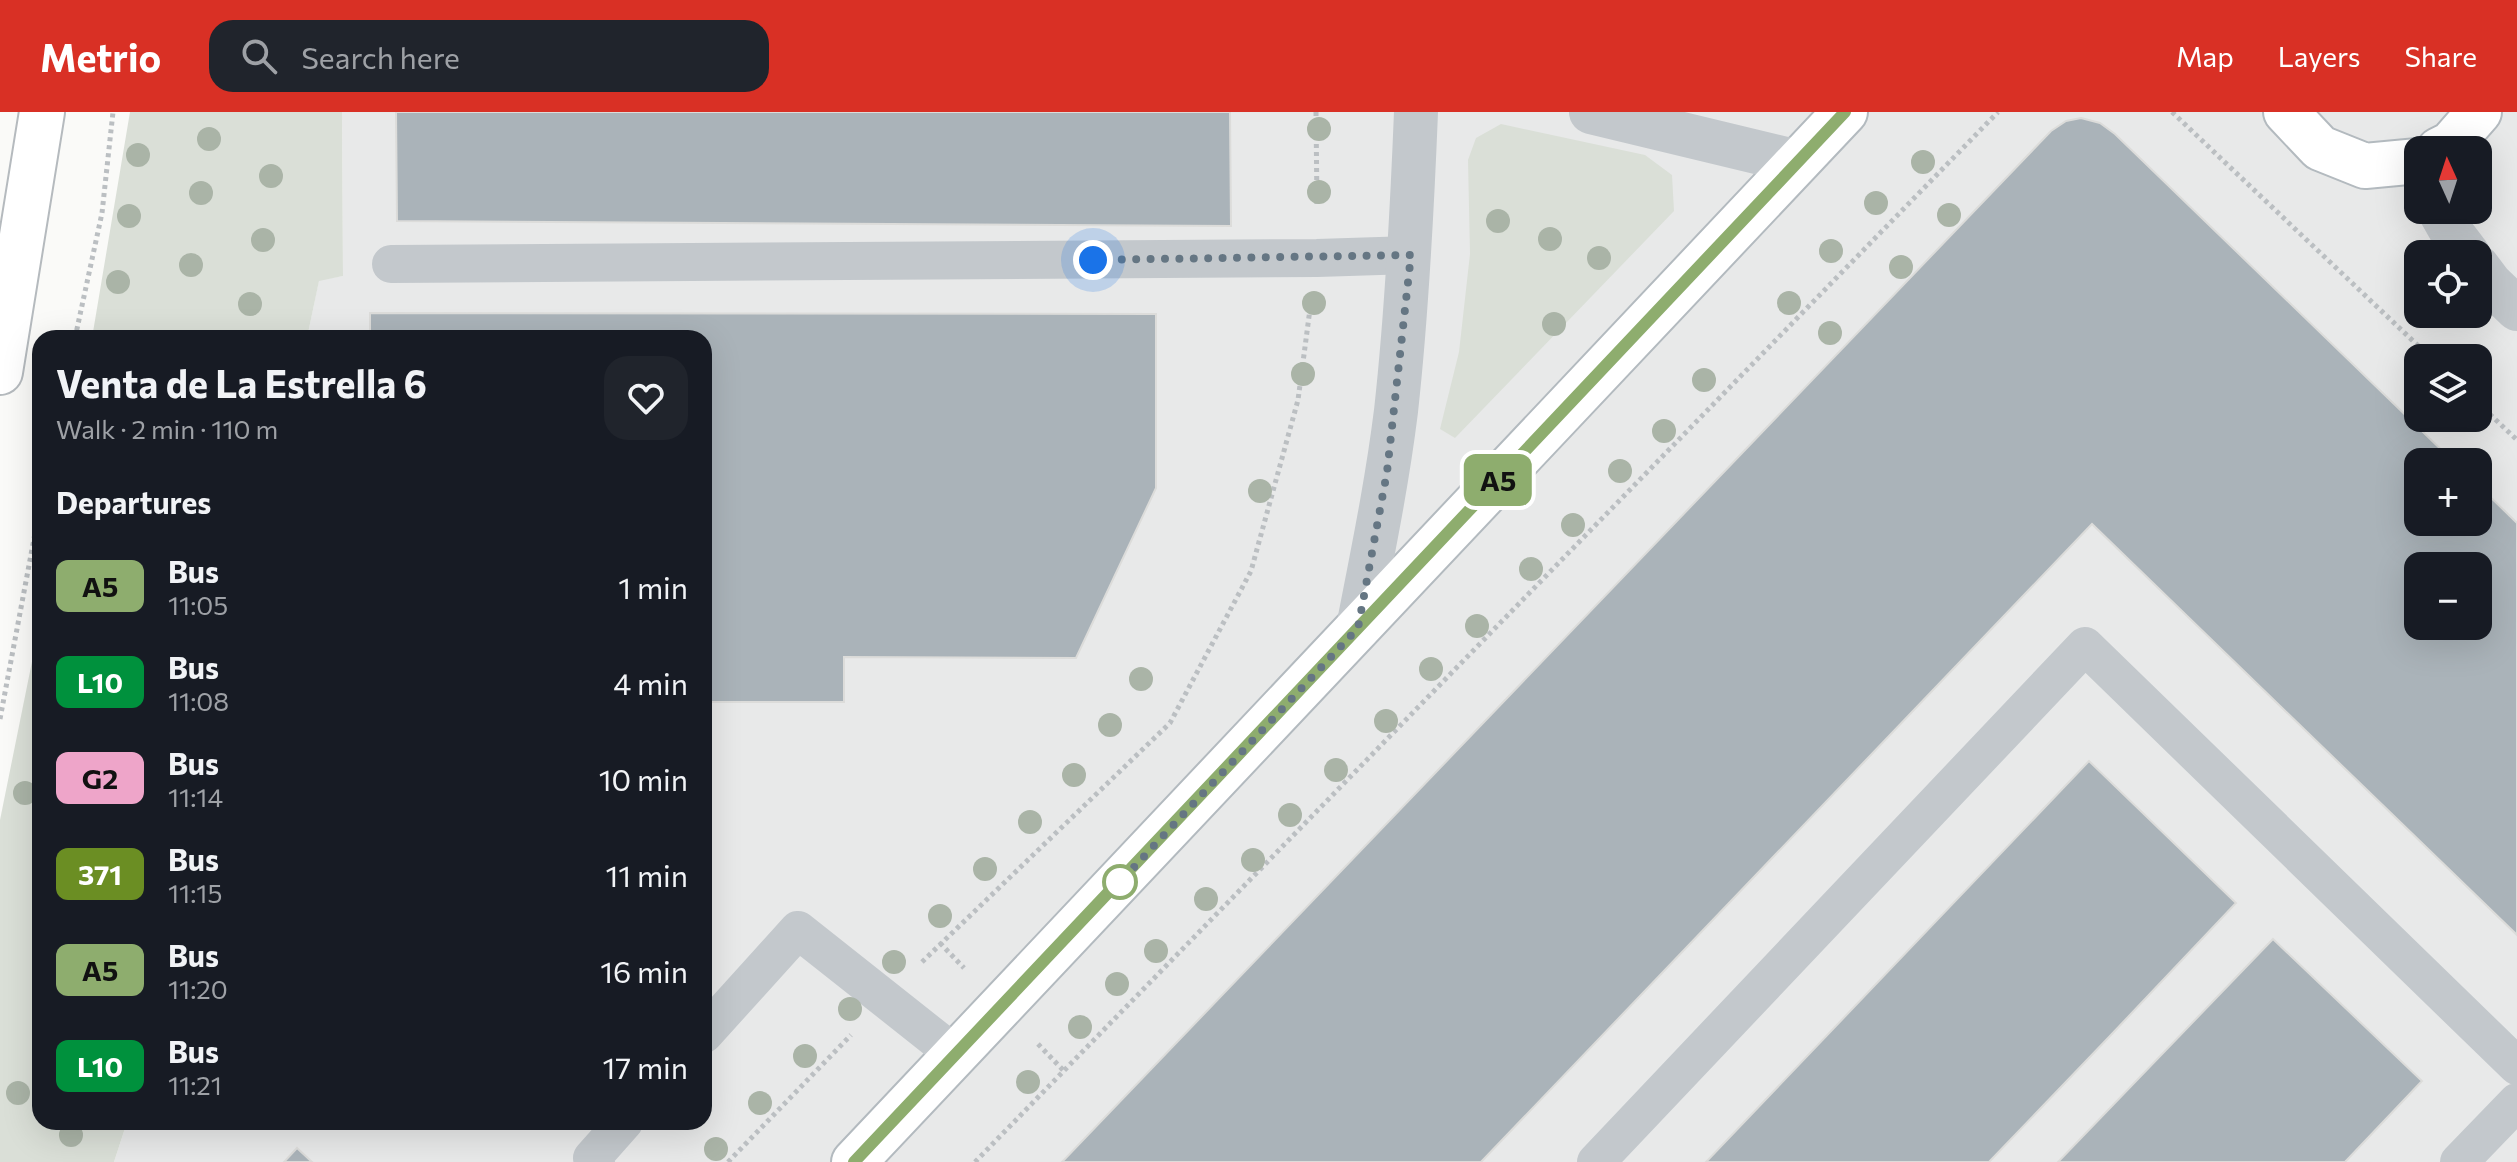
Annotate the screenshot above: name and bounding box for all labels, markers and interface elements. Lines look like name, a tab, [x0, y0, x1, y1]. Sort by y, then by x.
search box	[209, 20, 769, 92]
text: Metrio	[40, 33, 161, 80]
icon: search	[237, 34, 281, 78]
text: Search here	[301, 38, 460, 75]
text: Map	[2176, 39, 2234, 73]
text: Layers	[2278, 39, 2360, 73]
text: Share	[2404, 39, 2477, 73]
north arrow	[2404, 136, 2492, 224]
map controls	[2404, 136, 2492, 640]
your location	[1073, 240, 1113, 280]
button: locate	[2404, 240, 2492, 328]
button: layers	[2404, 344, 2492, 432]
button: heart	[604, 356, 688, 440]
text: Venta de La Estrella 6	[56, 359, 427, 406]
text: Walk · 2 min · 110 m	[56, 413, 278, 444]
button: +	[2404, 448, 2492, 536]
line badge: A5	[1462, 454, 1534, 506]
text: A5	[1480, 463, 1516, 497]
text: Departures	[56, 483, 211, 520]
text: Bus	[168, 552, 219, 589]
button: −	[2404, 552, 2492, 640]
text: 1 min	[618, 568, 688, 605]
text: A5	[82, 569, 118, 603]
text: 11:05	[168, 589, 228, 620]
text: Bus	[168, 648, 219, 685]
text: 4 min	[613, 664, 688, 701]
text: L10	[77, 665, 123, 699]
text: 11:08	[168, 685, 229, 716]
text: Bus	[168, 744, 219, 781]
text: 10 min	[599, 760, 688, 797]
text: G2	[82, 761, 118, 795]
text: 11:14	[168, 781, 223, 812]
text: Bus	[168, 840, 219, 877]
text: 11 min	[606, 856, 688, 893]
text: 371	[78, 857, 122, 891]
unlabelled marker	[1103, 865, 1137, 899]
text: 11:15	[168, 877, 222, 908]
text: Bus	[168, 936, 219, 973]
text: 16 min	[600, 952, 688, 989]
text: A5	[82, 953, 118, 987]
text: 11:20	[168, 973, 228, 1004]
text: Bus	[168, 1032, 219, 1069]
text: 17 min	[603, 1048, 688, 1085]
text: L10	[77, 1049, 123, 1083]
text: 11:21	[168, 1069, 222, 1100]

